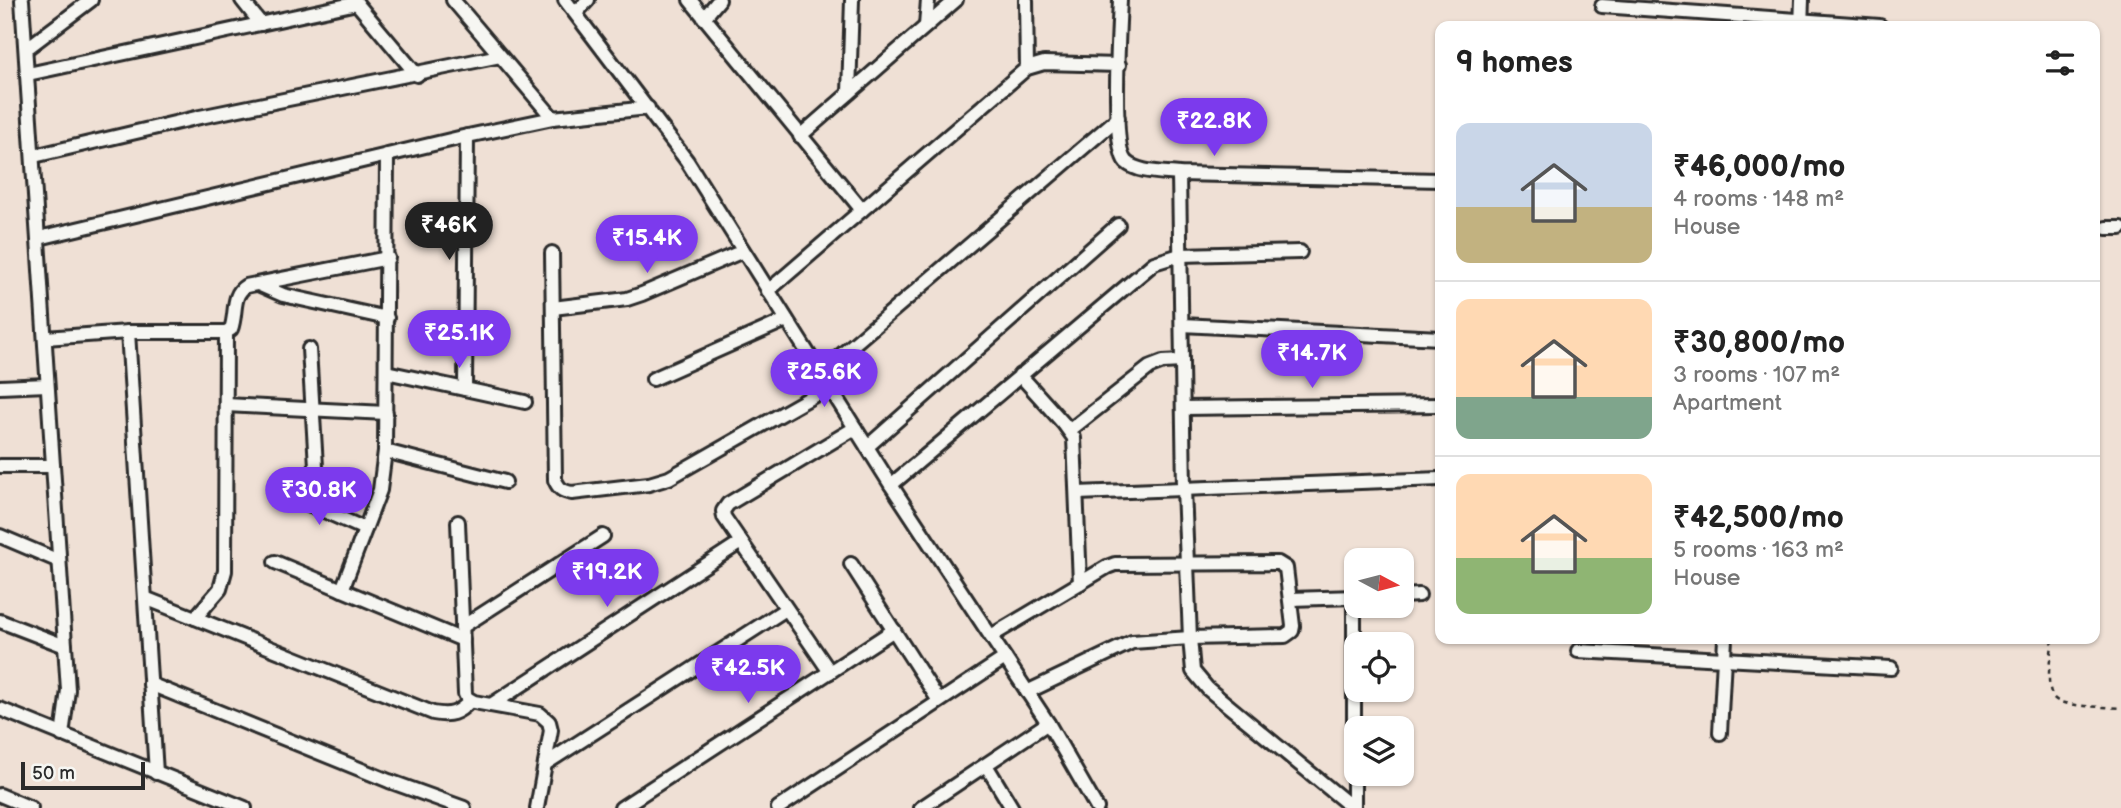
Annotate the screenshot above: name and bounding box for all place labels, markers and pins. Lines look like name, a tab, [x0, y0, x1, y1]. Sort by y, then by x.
pin: ₹22.8K	[1157, 99, 1271, 158]
pin: ₹46K	[408, 202, 490, 262]
pin: ₹15.4K	[590, 216, 704, 275]
pin: ₹25.1K	[402, 310, 516, 370]
pin: ₹14.7K	[1255, 330, 1369, 390]
pin: ₹25.6K	[767, 350, 881, 409]
pin: ₹30.8K	[262, 468, 376, 527]
pin: ₹19.2K	[550, 550, 664, 609]
pin: ₹42.5K	[691, 646, 805, 705]

